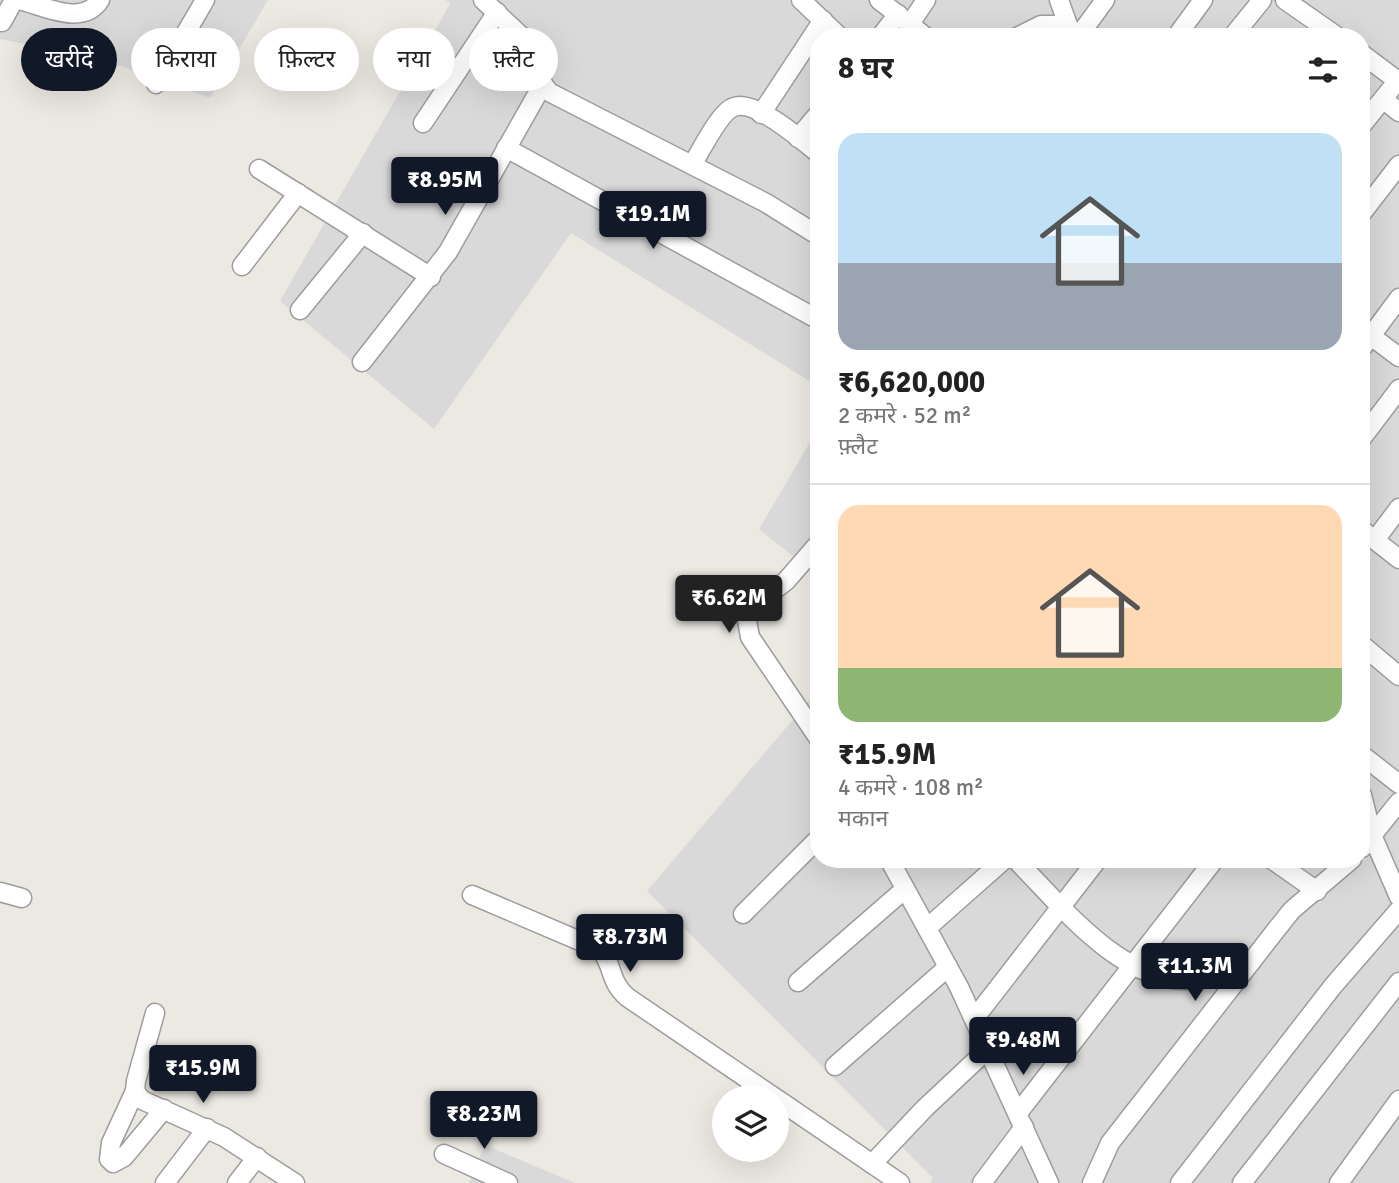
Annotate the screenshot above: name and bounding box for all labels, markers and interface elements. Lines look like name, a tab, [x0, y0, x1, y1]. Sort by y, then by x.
chip: खरीदें	[21, 28, 117, 91]
chip: किराया	[131, 28, 240, 91]
chip: फ़िल्टर	[254, 28, 359, 91]
chip: नया	[373, 28, 455, 91]
chip: फ़्लैट	[469, 28, 558, 91]
text: 8 घर	[838, 50, 893, 87]
icon: filters	[1304, 51, 1342, 89]
pin: ₹8.95M	[388, 158, 502, 217]
text: ₹8.95M	[407, 165, 483, 194]
icon: home	[1027, 178, 1153, 304]
pin: ₹19.1M	[596, 191, 710, 251]
text: ₹19.1M	[615, 199, 691, 228]
text: ₹6,620,000	[838, 364, 985, 401]
text: 2 कमरे · 52 m²	[838, 401, 971, 430]
text: फ़्लैट	[838, 432, 878, 461]
icon: home	[1027, 550, 1153, 676]
pin: ₹6.62M	[672, 576, 786, 635]
text: ₹6.62M	[691, 583, 767, 612]
text: ₹15.9M	[838, 736, 936, 773]
text: 4 कमरे · 108 m²	[838, 773, 984, 802]
text: मकान	[838, 804, 888, 833]
pin: ₹8.73M	[573, 914, 687, 974]
text: ₹8.73M	[592, 922, 668, 951]
pin: ₹11.3M	[1138, 944, 1252, 1003]
text: ₹11.3M	[1157, 951, 1233, 980]
pin: ₹9.48M	[966, 1018, 1080, 1077]
text: ₹9.48M	[985, 1025, 1061, 1054]
pin: ₹15.9M	[146, 1046, 260, 1105]
text: ₹15.9M	[165, 1053, 241, 1082]
map controls	[712, 1085, 789, 1162]
button: layers	[712, 1085, 789, 1162]
pin: ₹8.23M	[427, 1092, 541, 1151]
text: ₹8.23M	[446, 1099, 522, 1128]

